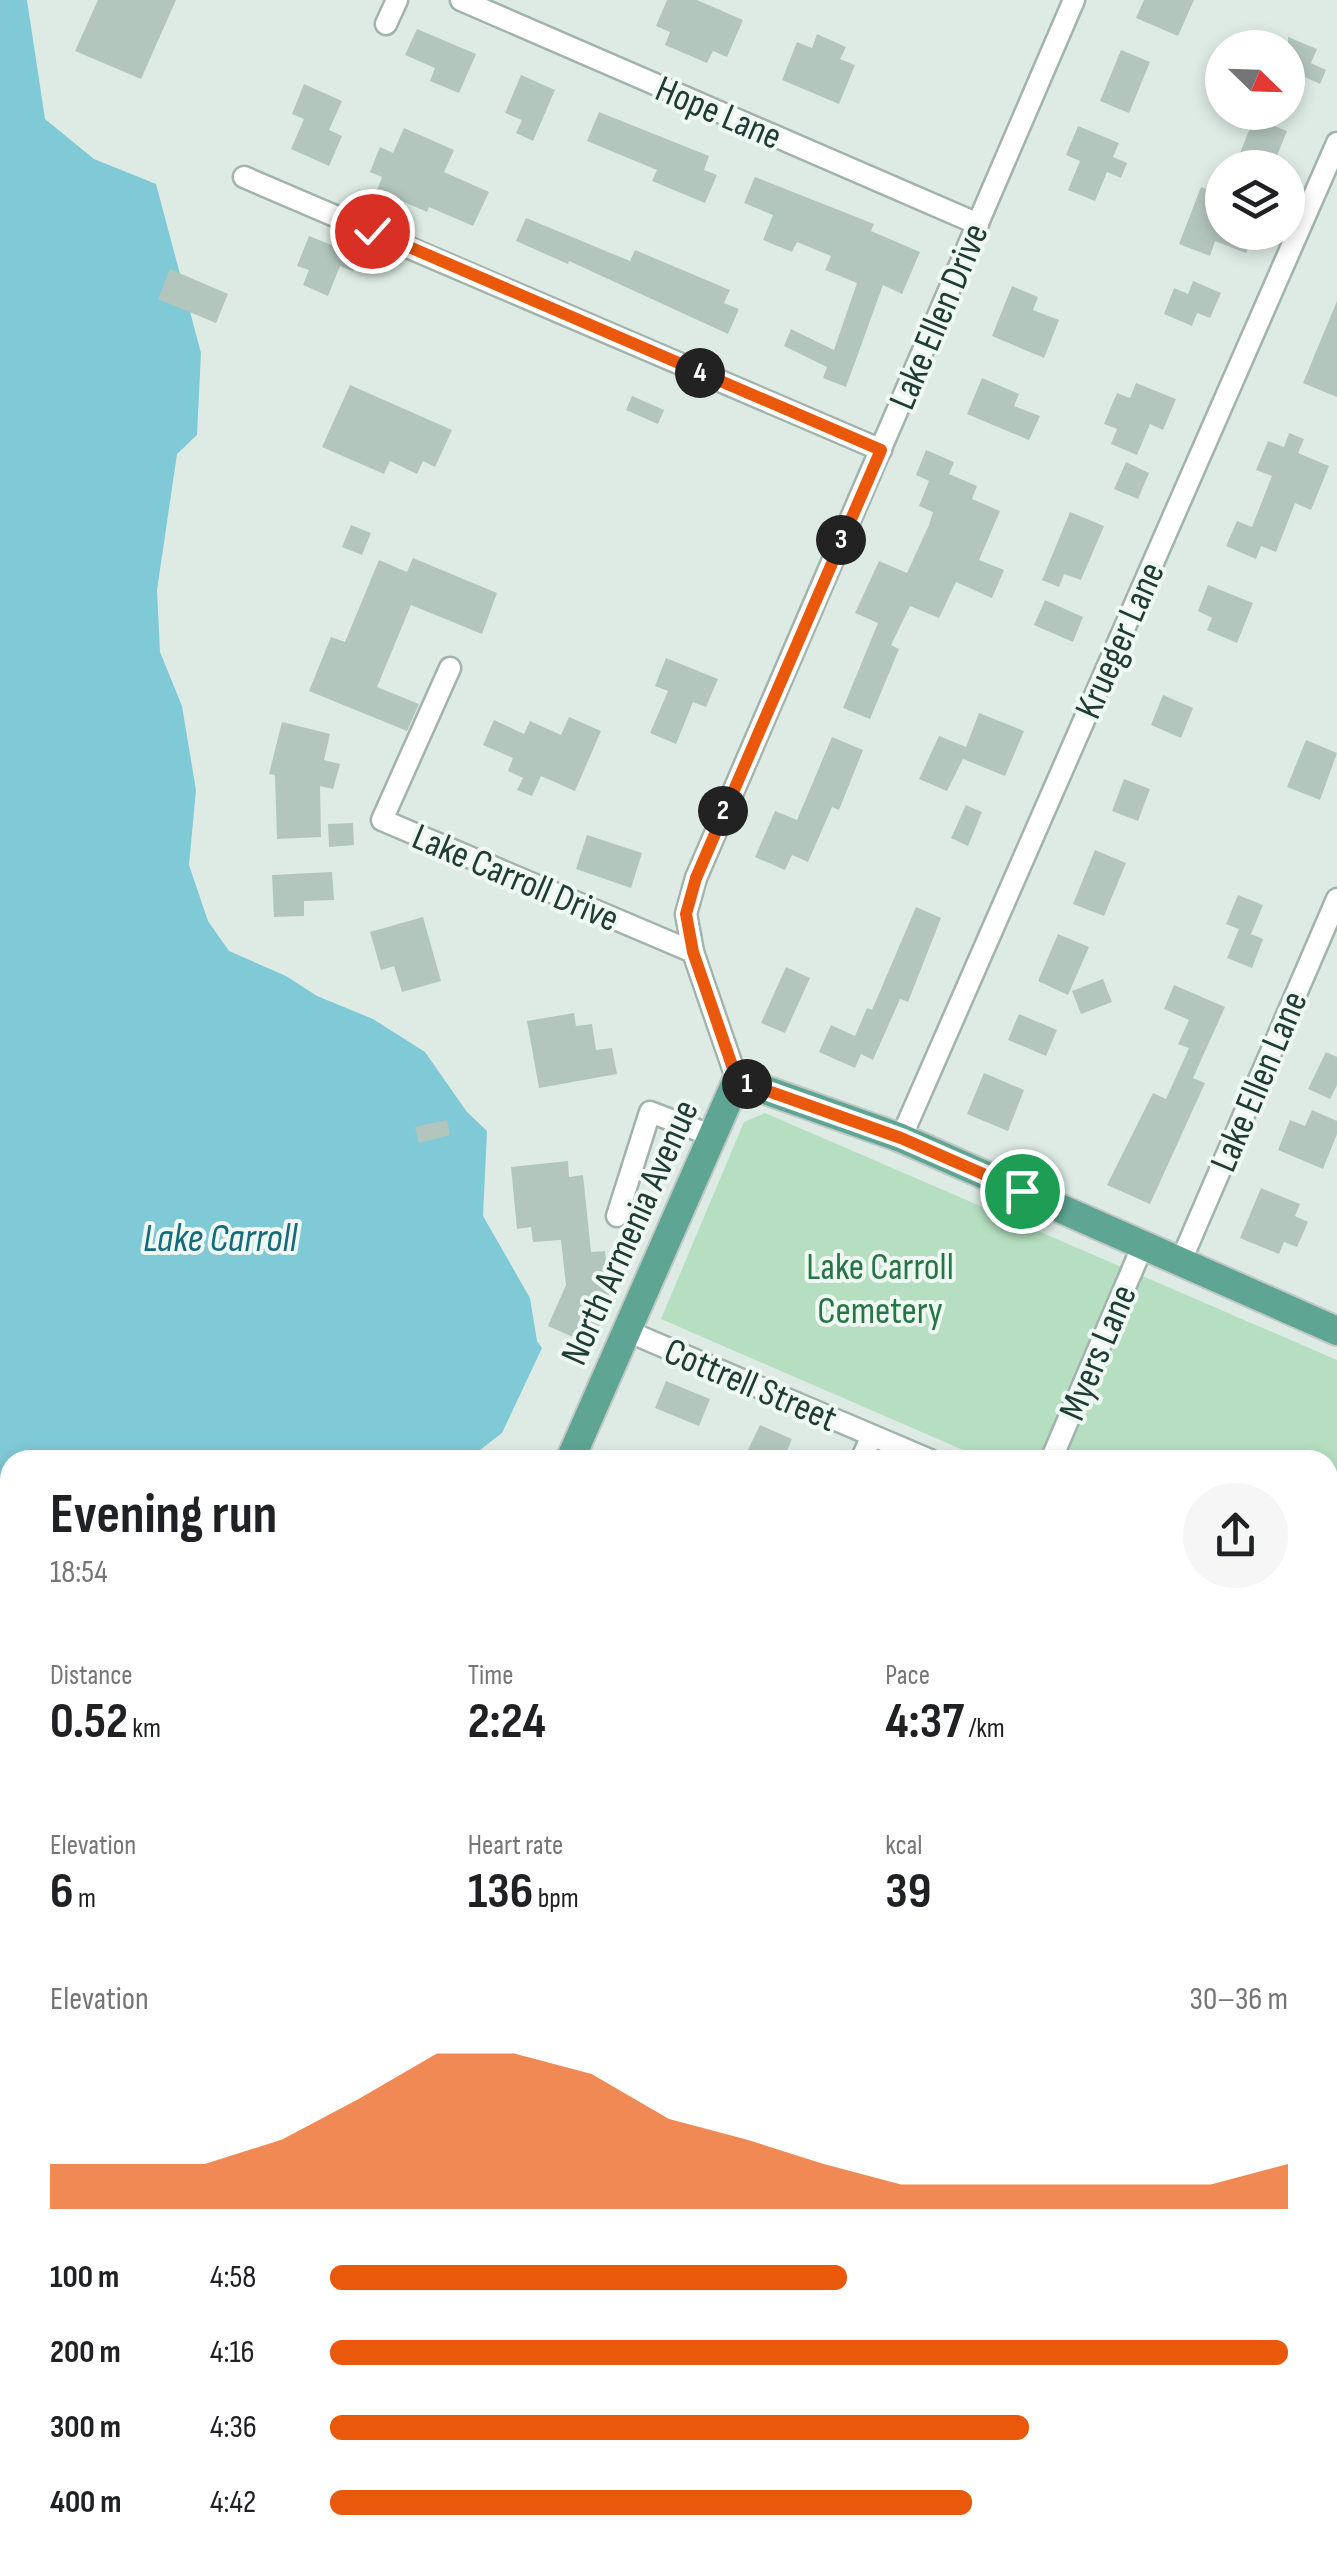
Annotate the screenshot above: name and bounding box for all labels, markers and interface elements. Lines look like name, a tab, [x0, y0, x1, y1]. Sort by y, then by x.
north arrow	[1205, 30, 1305, 130]
map controls	[1205, 30, 1305, 250]
street label: Hope Lane	[649, 67, 788, 160]
button: layers	[1205, 150, 1305, 250]
pin	[330, 189, 415, 274]
icon: check	[345, 204, 400, 259]
street label: Lake Ellen Drive	[880, 217, 999, 416]
pin: 4	[675, 348, 725, 398]
text: 4	[693, 356, 707, 389]
pin: 3	[816, 515, 866, 565]
text: 3	[835, 523, 847, 556]
street label: Krueger Lane	[1066, 555, 1175, 726]
pin: 2	[698, 786, 748, 836]
text: 2	[717, 794, 729, 827]
street label: Lake Carroll Drive	[405, 815, 625, 942]
street label: Lake Ellen Lane	[1201, 985, 1318, 1179]
pin: 1	[722, 1059, 772, 1109]
text: 1	[742, 1067, 752, 1100]
street label: North Armenia Avenue	[552, 1093, 709, 1372]
pin	[980, 1149, 1065, 1234]
icon: arrive	[995, 1164, 1050, 1219]
water label: Lake Carroll	[143, 1215, 299, 1263]
park label: Lake Carroll Cemetery	[806, 1245, 954, 1334]
street label: Myers Lane	[1050, 1278, 1147, 1427]
street label: Cottrell Street	[657, 1329, 843, 1442]
text: Evening run	[50, 1482, 277, 1549]
button: share	[1183, 1483, 1288, 1588]
text: 18:54	[50, 1553, 108, 1592]
text: Distance	[50, 1659, 133, 1692]
text: Time	[468, 1659, 513, 1692]
text: Pace	[885, 1659, 930, 1692]
text: 0.52	[50, 1692, 128, 1752]
text: 2:24	[468, 1692, 546, 1752]
text: 4:37	[885, 1692, 964, 1752]
text: km	[128, 1712, 161, 1745]
text: /km	[964, 1712, 1005, 1745]
text: Elevation	[50, 1829, 136, 1862]
text: Heart rate	[468, 1829, 563, 1862]
text: kcal	[885, 1829, 922, 1862]
text: 6	[50, 1862, 74, 1922]
text: 136	[468, 1862, 533, 1922]
text: 39	[885, 1862, 931, 1922]
text: m	[74, 1882, 96, 1915]
text: bpm	[533, 1882, 579, 1915]
text: Elevation	[50, 1980, 149, 2019]
text: 30–36 m	[1189, 1980, 1288, 2019]
text: 100 m	[50, 2258, 119, 2297]
text: 4:58	[210, 2258, 256, 2297]
text: 200 m	[50, 2333, 121, 2372]
text: 4:16	[210, 2333, 255, 2372]
text: 300 m	[50, 2408, 121, 2447]
text: 4:36	[210, 2408, 257, 2447]
text: 400 m	[50, 2483, 122, 2522]
text: 4:42	[210, 2483, 256, 2522]

